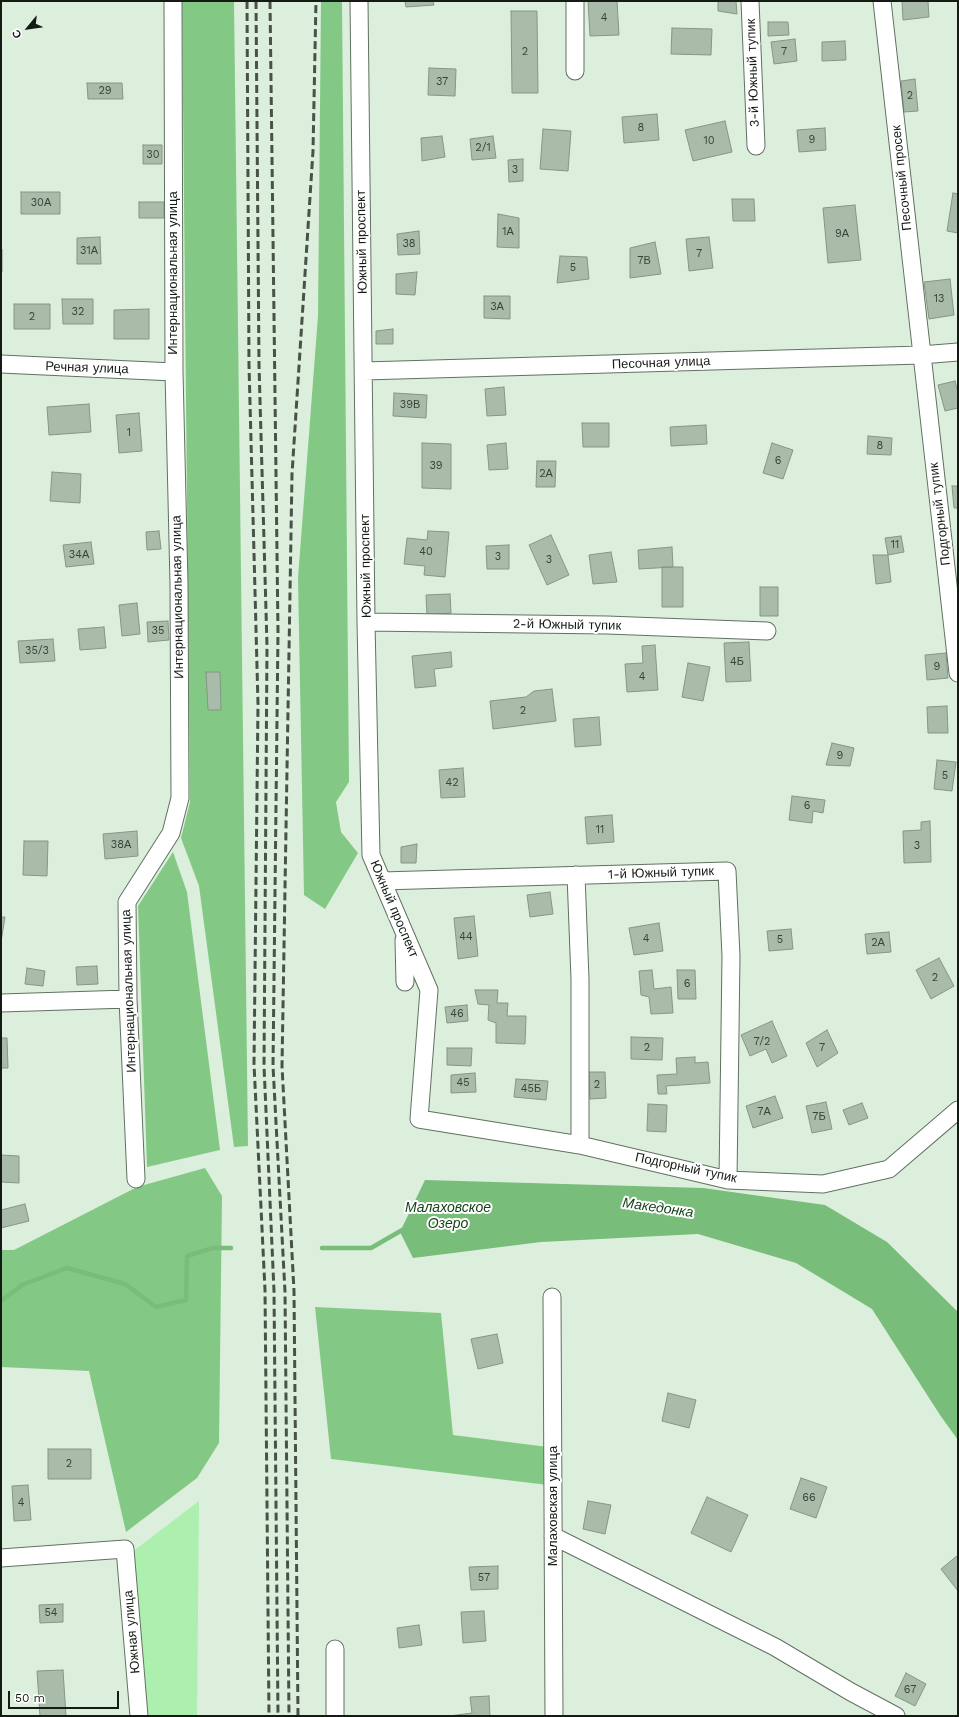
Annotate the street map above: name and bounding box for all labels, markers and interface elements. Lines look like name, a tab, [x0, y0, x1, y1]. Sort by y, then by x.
north arrow	[8, 8, 48, 48]
house number: 4	[601, 11, 607, 25]
street label: 3-й Южный тупик	[743, 18, 763, 128]
text: С	[9, 27, 25, 41]
house number: 2	[522, 45, 528, 59]
house number: 7	[781, 45, 787, 59]
house number: 37	[436, 75, 448, 89]
house number: 29	[98, 84, 112, 98]
house number: 2	[907, 89, 913, 103]
house number: 8	[638, 121, 644, 135]
street label: Песочный просек	[889, 124, 915, 232]
house number: 9	[809, 133, 815, 147]
house number: 10	[703, 134, 715, 148]
house number: 2/1	[475, 141, 491, 155]
house number: 30	[146, 148, 160, 162]
house number: 3	[512, 163, 518, 177]
street label: Южный проспект	[353, 190, 371, 294]
street label: Интернациональная улица	[165, 191, 181, 355]
house number: 30А	[31, 196, 51, 210]
house number: 1А	[502, 225, 514, 239]
house number: 9А	[835, 227, 849, 241]
house number: 38	[402, 237, 416, 251]
house number: 31А	[80, 244, 98, 258]
house number: 7	[696, 247, 702, 261]
house number: 7В	[637, 254, 651, 268]
house number: 5	[570, 261, 576, 275]
house number: 13	[934, 292, 944, 306]
house number: 3А	[490, 300, 504, 314]
house number: 32	[72, 305, 84, 319]
house number: 2	[29, 310, 35, 324]
street label: Песочная улица	[611, 353, 711, 373]
street label: Речная улица	[45, 359, 129, 377]
house number: 39В	[400, 398, 420, 412]
house number: 1	[127, 426, 131, 440]
house number: 8	[877, 439, 883, 453]
house number: 6	[775, 454, 781, 468]
house number: 39	[429, 459, 443, 473]
street label: Подгорный тупик	[926, 462, 954, 566]
house number: 2А	[539, 467, 553, 481]
street label: Южный проспект	[357, 514, 375, 618]
street label: Интернациональная улица	[169, 515, 187, 679]
house number: 11	[891, 538, 899, 552]
house number: 40	[419, 545, 433, 559]
house number: 34А	[69, 548, 89, 562]
house number: 3	[495, 550, 501, 564]
house number: 3	[546, 553, 552, 567]
street label: 2-й Южный тупик	[513, 616, 621, 634]
house number: 35	[152, 624, 164, 638]
house number: 35/3	[25, 644, 49, 658]
house number: 4Б	[730, 655, 744, 669]
house number: 9	[934, 660, 940, 674]
house number: 4	[639, 670, 645, 684]
house number: 2	[520, 704, 526, 718]
house number: 9	[837, 749, 843, 763]
house number: 5	[942, 769, 948, 783]
house number: 42	[445, 776, 459, 790]
house number: 6	[804, 799, 810, 813]
house number: 11	[596, 823, 604, 837]
house number: 38А	[111, 838, 131, 852]
house number: 3	[914, 839, 920, 853]
street label: Южный проспект	[366, 858, 422, 960]
street label: 1-й Южный тупик	[608, 863, 714, 883]
street label: Интернациональная улица	[118, 909, 140, 1073]
house number: 44	[459, 930, 473, 944]
house number: 4	[643, 932, 649, 946]
house number: 5	[777, 933, 783, 947]
house number: 2А	[871, 936, 885, 950]
house number: 2	[932, 971, 938, 985]
house number: 6	[684, 977, 690, 991]
house number: 46	[450, 1007, 464, 1021]
house number: 7/2	[754, 1035, 770, 1049]
house number: 2	[644, 1041, 650, 1055]
house number: 7	[819, 1041, 825, 1055]
house number: 45	[456, 1076, 470, 1090]
house number: 2	[594, 1078, 600, 1092]
house number: 45Б	[521, 1082, 541, 1096]
house number: 7А	[757, 1105, 771, 1119]
house number: 7Б	[812, 1110, 826, 1124]
street label: Подгорный тупик	[634, 1150, 738, 1186]
water label: Македонка	[621, 1195, 695, 1221]
water label: Малаховское Озеро	[405, 1200, 491, 1232]
street label: Малаховская улица	[545, 1446, 561, 1566]
house number: 2	[66, 1457, 72, 1471]
house number: 66	[802, 1491, 816, 1505]
house number: 4	[18, 1496, 24, 1510]
house number: 57	[478, 1571, 490, 1585]
street label: Южная улица	[121, 1590, 143, 1674]
house number: 54	[44, 1606, 58, 1620]
scale bar	[10, 1683, 121, 1709]
house number: 67	[904, 1683, 916, 1697]
text: 50 m	[15, 1691, 45, 1705]

